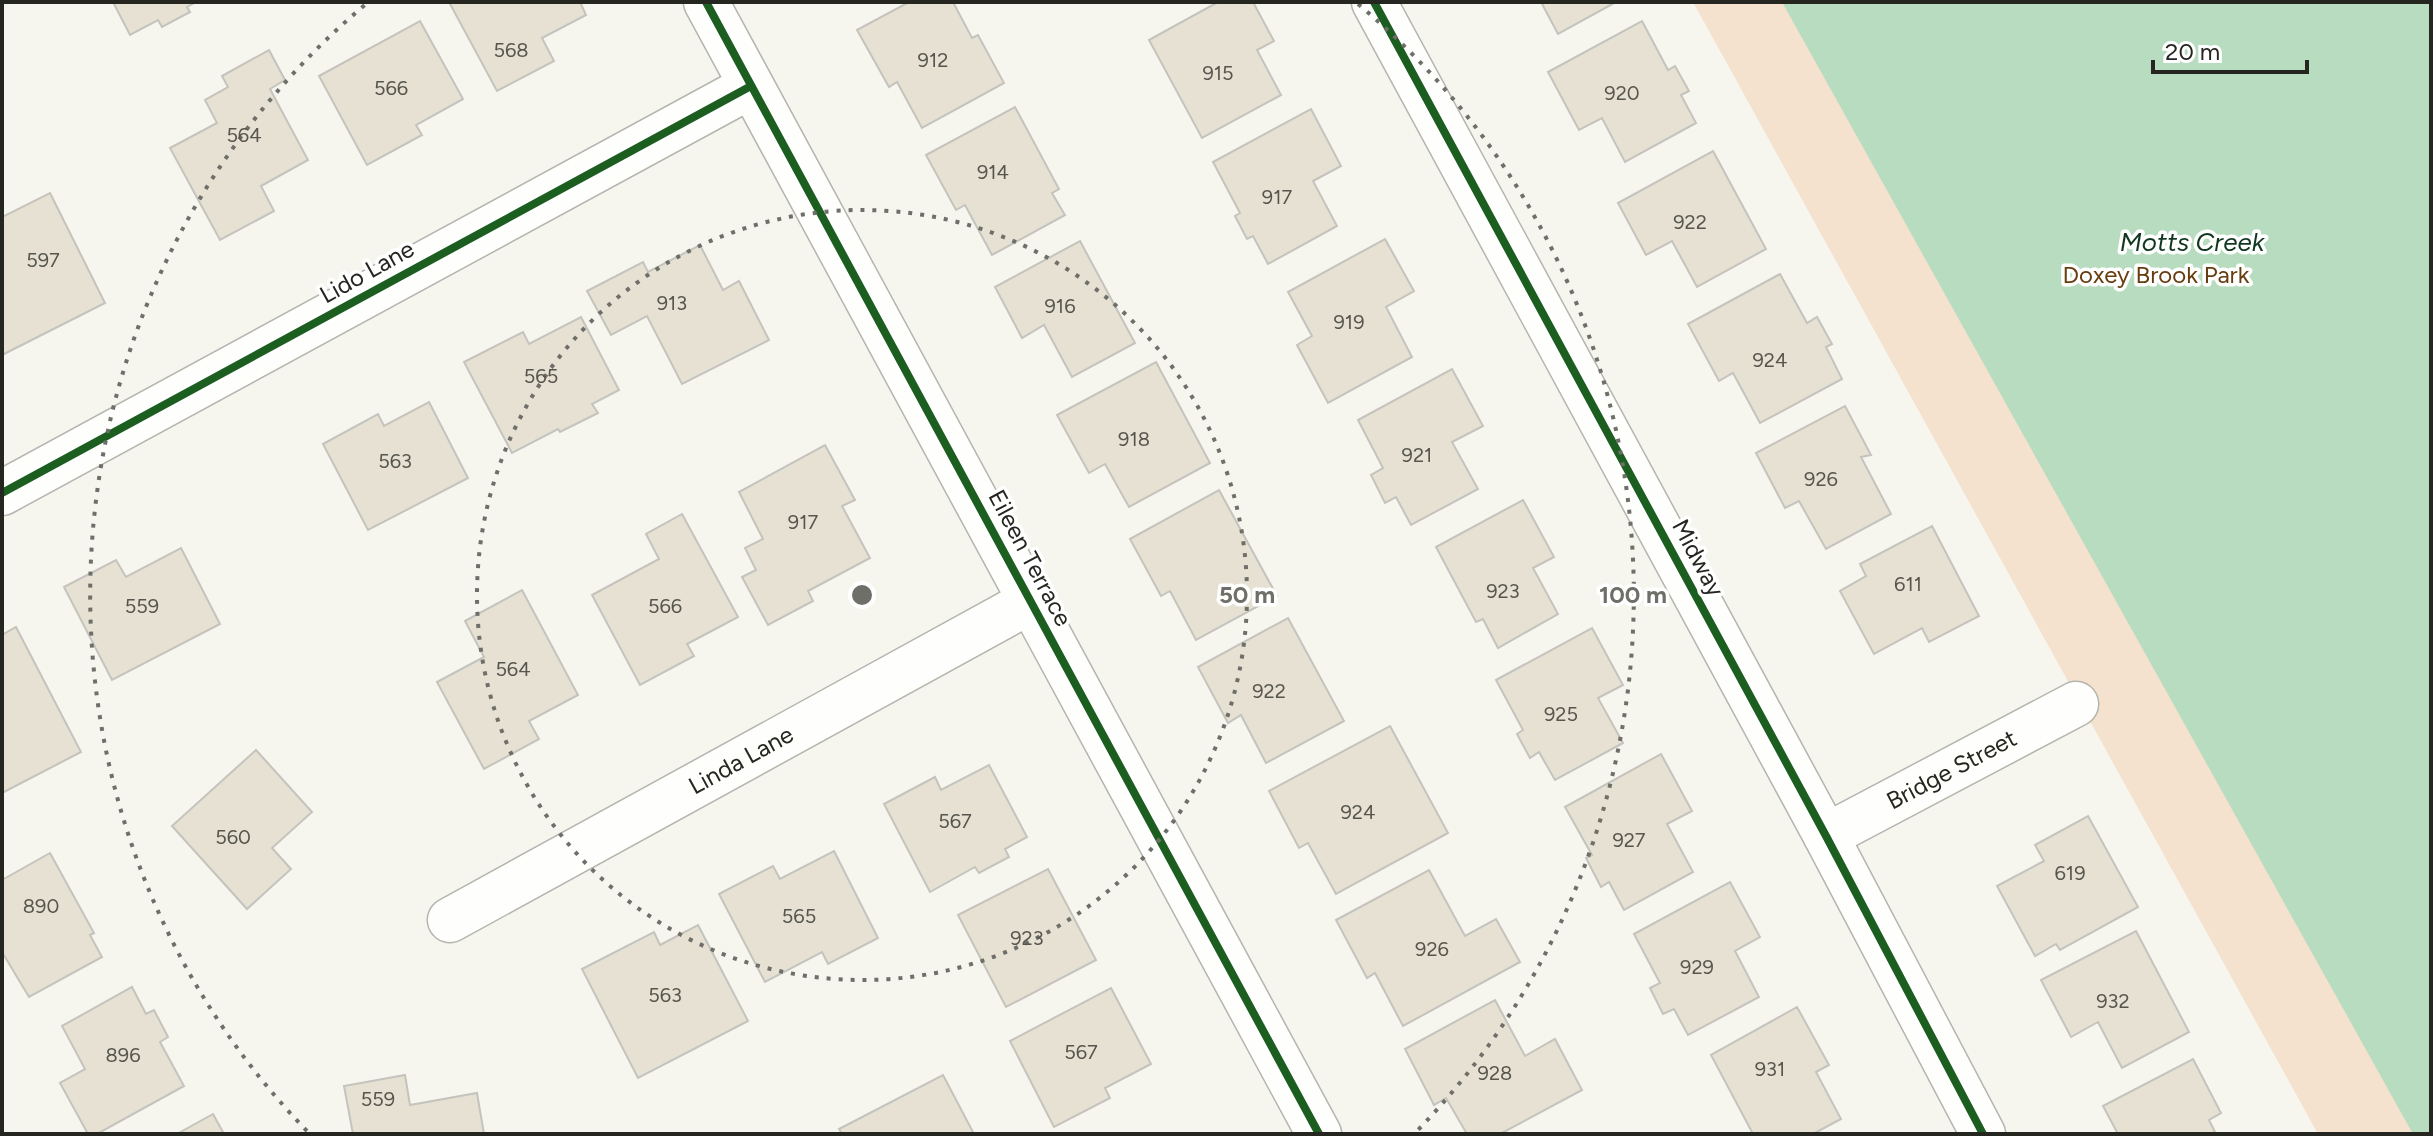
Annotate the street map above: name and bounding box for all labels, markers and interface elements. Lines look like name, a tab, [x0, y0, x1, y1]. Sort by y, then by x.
scale bar	[2153, 24, 2307, 74]
text: 20 m	[2165, 37, 2220, 66]
house number: 568	[493, 38, 529, 62]
house number: 912	[918, 48, 948, 72]
house number: 915	[1202, 61, 1234, 85]
house number: 566	[374, 76, 408, 100]
house number: 920	[1604, 81, 1640, 105]
house number: 564	[226, 123, 262, 147]
house number: 914	[977, 160, 1009, 184]
house number: 917	[1262, 185, 1292, 209]
house number: 922	[1673, 210, 1707, 234]
water label: Motts Creek	[2120, 226, 2266, 258]
street label: Lido Lane	[315, 234, 419, 309]
house number: 597	[26, 248, 60, 272]
park label: Doxey Brook Park	[2063, 260, 2250, 289]
house number: 913	[657, 291, 687, 315]
house number: 916	[1045, 294, 1075, 318]
house number: 919	[1334, 310, 1364, 334]
house number: 924	[1753, 348, 1787, 372]
house number: 565	[524, 364, 558, 388]
house number: 918	[1118, 427, 1150, 451]
house number: 921	[1402, 443, 1432, 467]
house number: 563	[378, 449, 412, 473]
house number: 926	[1804, 467, 1838, 491]
street label: Eileen Terrace	[982, 485, 1078, 631]
house number: 917	[788, 510, 818, 534]
street label: Midway	[1666, 514, 1731, 602]
house number: 611	[1894, 572, 1922, 596]
house number: 923	[1486, 579, 1520, 603]
text: 50 m	[1219, 580, 1275, 609]
text: 100 m	[1599, 580, 1667, 609]
centre of rings	[848, 581, 876, 609]
house number: 559	[125, 594, 159, 618]
house number: 566	[648, 594, 682, 618]
house number: 564	[495, 657, 531, 681]
house number: 922	[1252, 679, 1286, 703]
house number: 925	[1544, 702, 1578, 726]
street label: Linda Lane	[683, 719, 798, 800]
street label: Bridge Street	[1881, 723, 2021, 815]
house number: 924	[1341, 800, 1375, 824]
house number: 567	[938, 809, 972, 833]
house number: 560	[215, 825, 251, 849]
house number: 927	[1612, 828, 1646, 852]
house number: 619	[2055, 861, 2085, 885]
house number: 890	[23, 894, 59, 918]
house number: 565	[782, 904, 816, 928]
house number: 923	[1010, 926, 1044, 950]
house number: 926	[1415, 937, 1449, 961]
house number: 929	[1680, 955, 1714, 979]
house number: 563	[648, 983, 682, 1007]
house number: 932	[2096, 989, 2130, 1013]
house number: 567	[1064, 1040, 1098, 1064]
house number: 896	[106, 1043, 140, 1067]
house number: 931	[1755, 1057, 1785, 1081]
house number: 928	[1478, 1061, 1512, 1085]
house number: 559	[361, 1087, 395, 1111]

